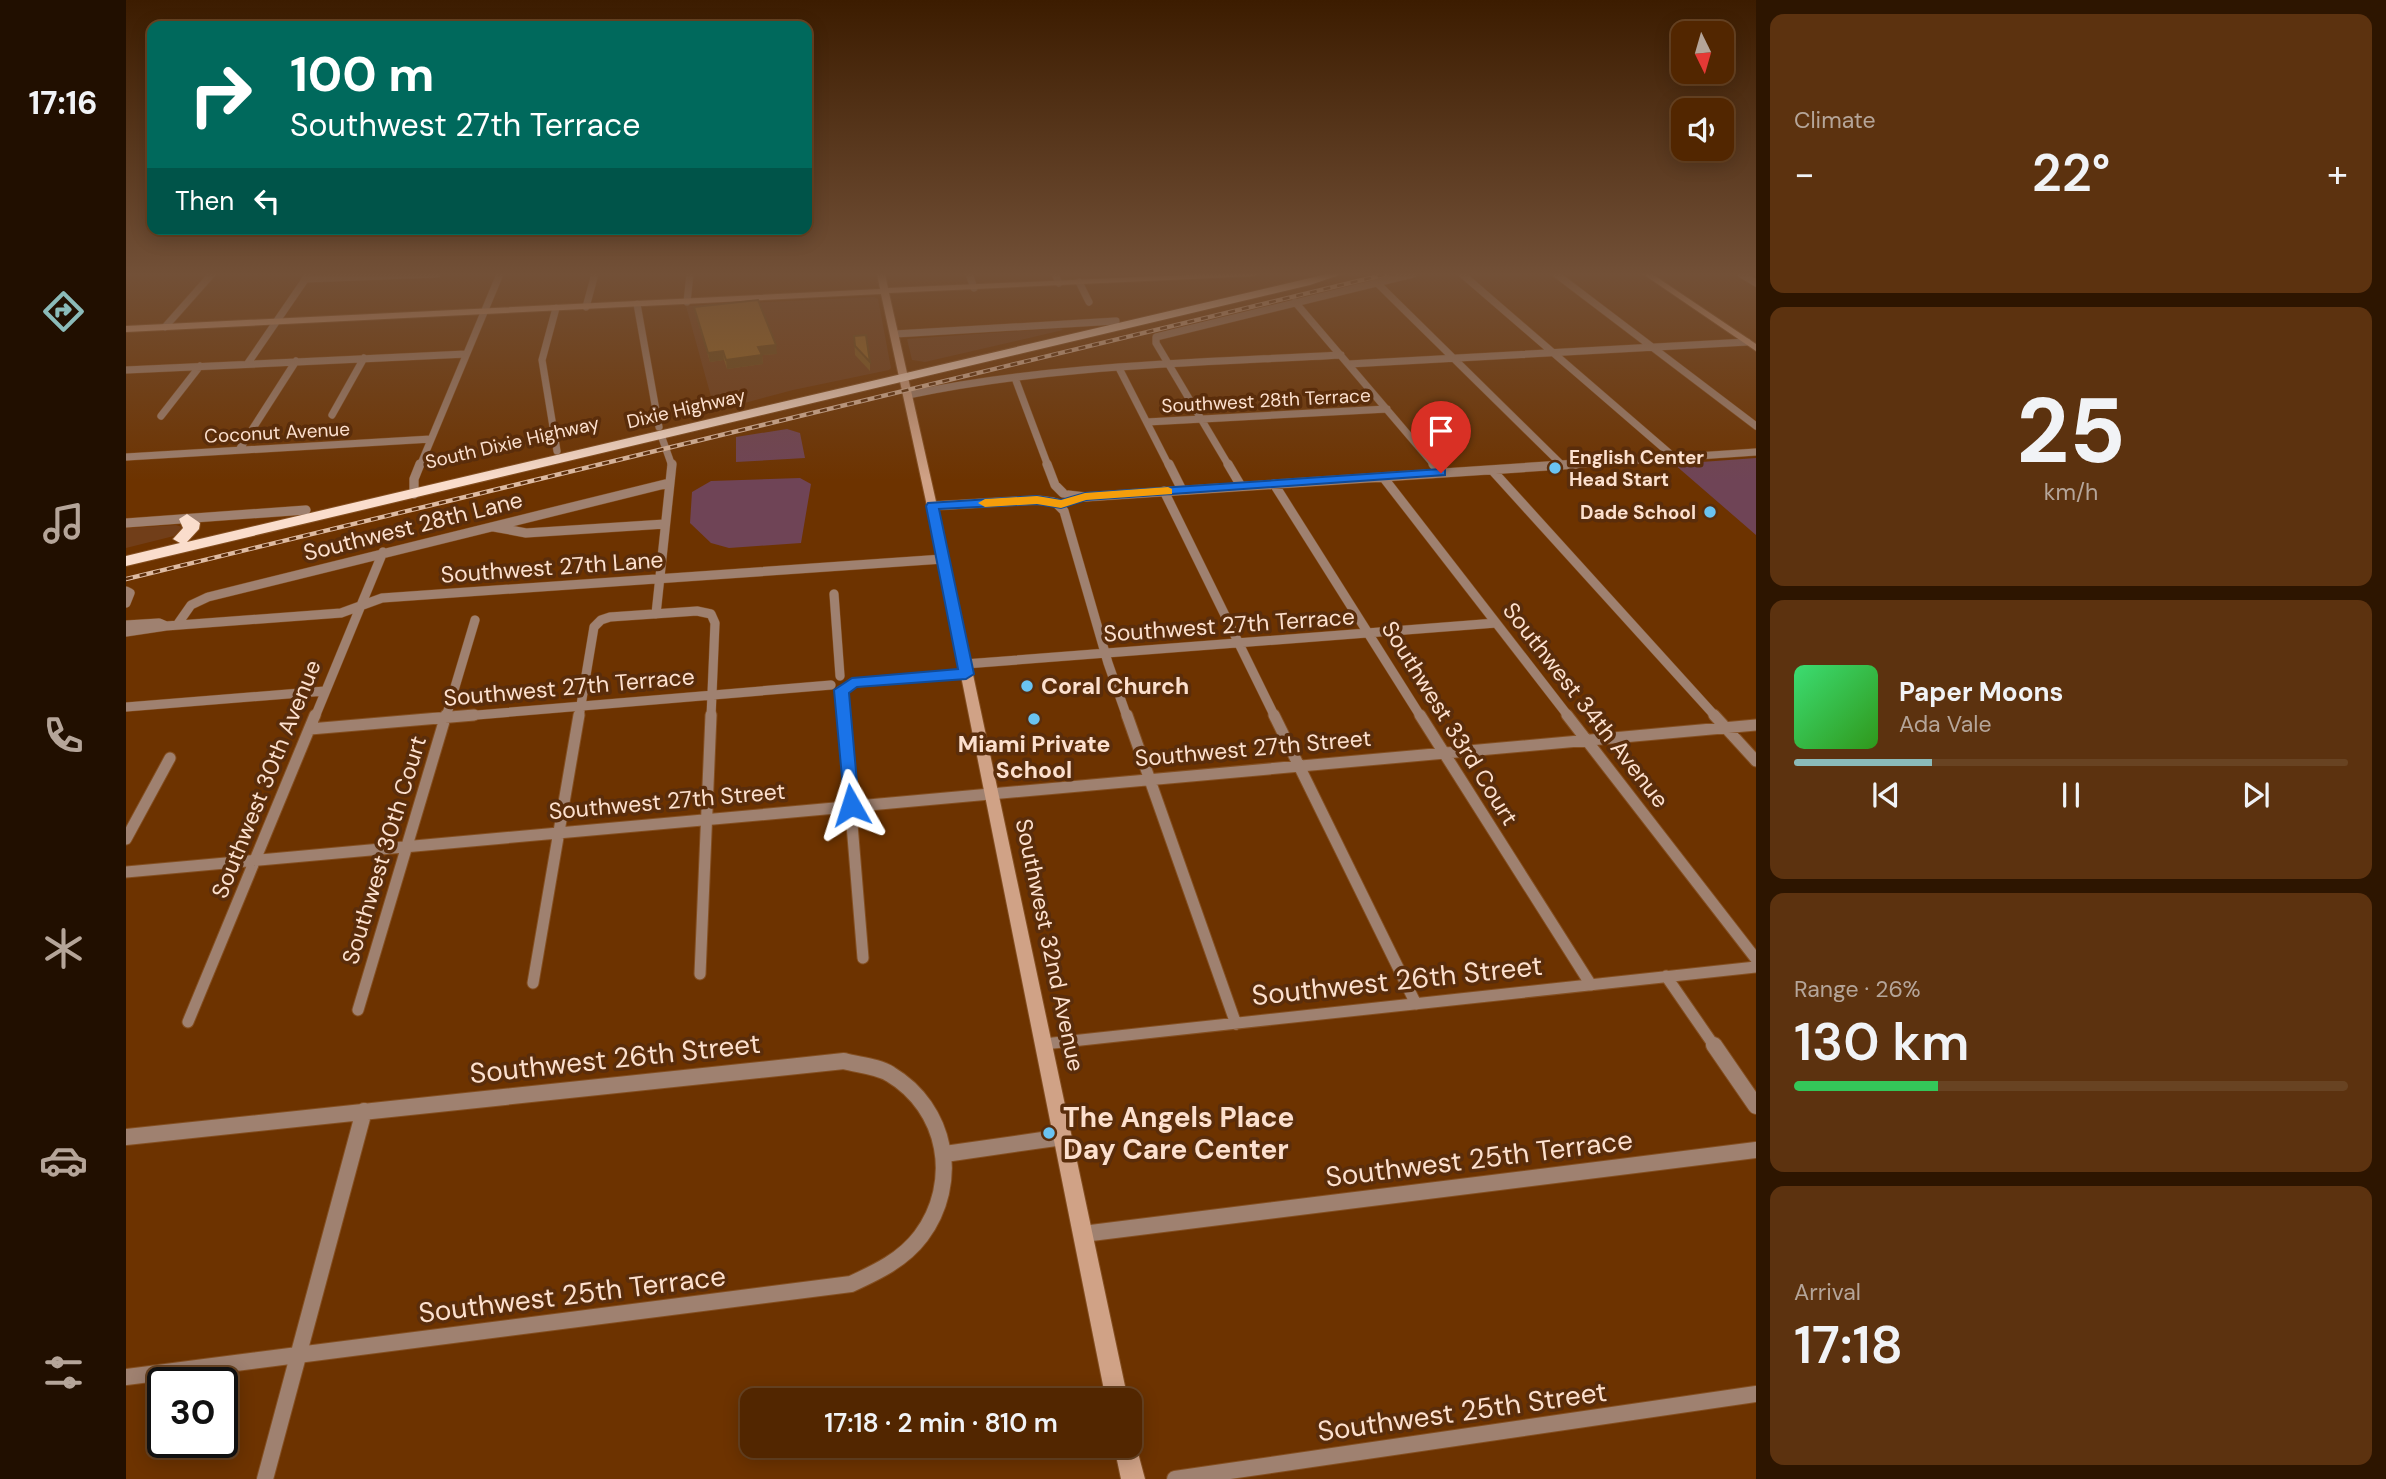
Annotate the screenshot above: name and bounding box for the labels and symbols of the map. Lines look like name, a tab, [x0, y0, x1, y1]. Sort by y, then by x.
north arrow	[1671, 21, 1734, 84]
street label: Dixie Highway	[624, 383, 748, 434]
street label: Southwest 28th Terrace	[1161, 383, 1371, 418]
pin	[1411, 401, 1471, 473]
street label: South Dixie Highway	[423, 410, 602, 475]
street label: Coconut Avenue	[204, 416, 351, 449]
place label: English Center Head Start	[1569, 445, 1704, 492]
marker: English Center Head Start	[1547, 460, 1563, 476]
street label: Southwest 28th Lane	[300, 484, 526, 568]
place label: Dade School	[1580, 500, 1696, 525]
marker: Dade School	[1702, 504, 1718, 520]
street label: Southwest 27th Lane	[440, 544, 664, 590]
street label: Southwest 34th Avenue	[1496, 596, 1676, 814]
street label: Southwest 27th Terrace	[1102, 601, 1356, 649]
street label: Southwest 33rd Court	[1375, 615, 1525, 831]
street label: Southwest 30th Avenue	[204, 655, 328, 903]
street label: Southwest 27th Terrace	[442, 661, 696, 713]
place label: Coral Church	[1041, 671, 1189, 701]
marker: Coral Church	[1019, 678, 1035, 694]
marker: Miami Private School	[1026, 711, 1042, 727]
street label: Southwest 27th Street	[1133, 723, 1373, 773]
place label: Miami Private School	[958, 729, 1110, 785]
street label: Southwest 30th Court	[335, 732, 433, 968]
position arrow	[814, 768, 888, 842]
street label: Southwest 27th Street	[547, 776, 787, 826]
street label: Southwest 32nd Avenue	[1009, 816, 1091, 1074]
street label: Southwest 26th Street	[1250, 947, 1544, 1014]
street label: Southwest 26th Street	[468, 1025, 762, 1092]
place label: The Angels Place Day Care Center	[1063, 1099, 1294, 1168]
street label: Southwest 25th Terrace	[1323, 1121, 1635, 1196]
marker: The Angels Place Day Care Center	[1041, 1125, 1057, 1141]
street label: Southwest 25th Terrace	[416, 1257, 728, 1332]
speed limit sign: 30	[147, 1367, 238, 1458]
street label: Southwest 25th Street	[1315, 1373, 1609, 1450]

